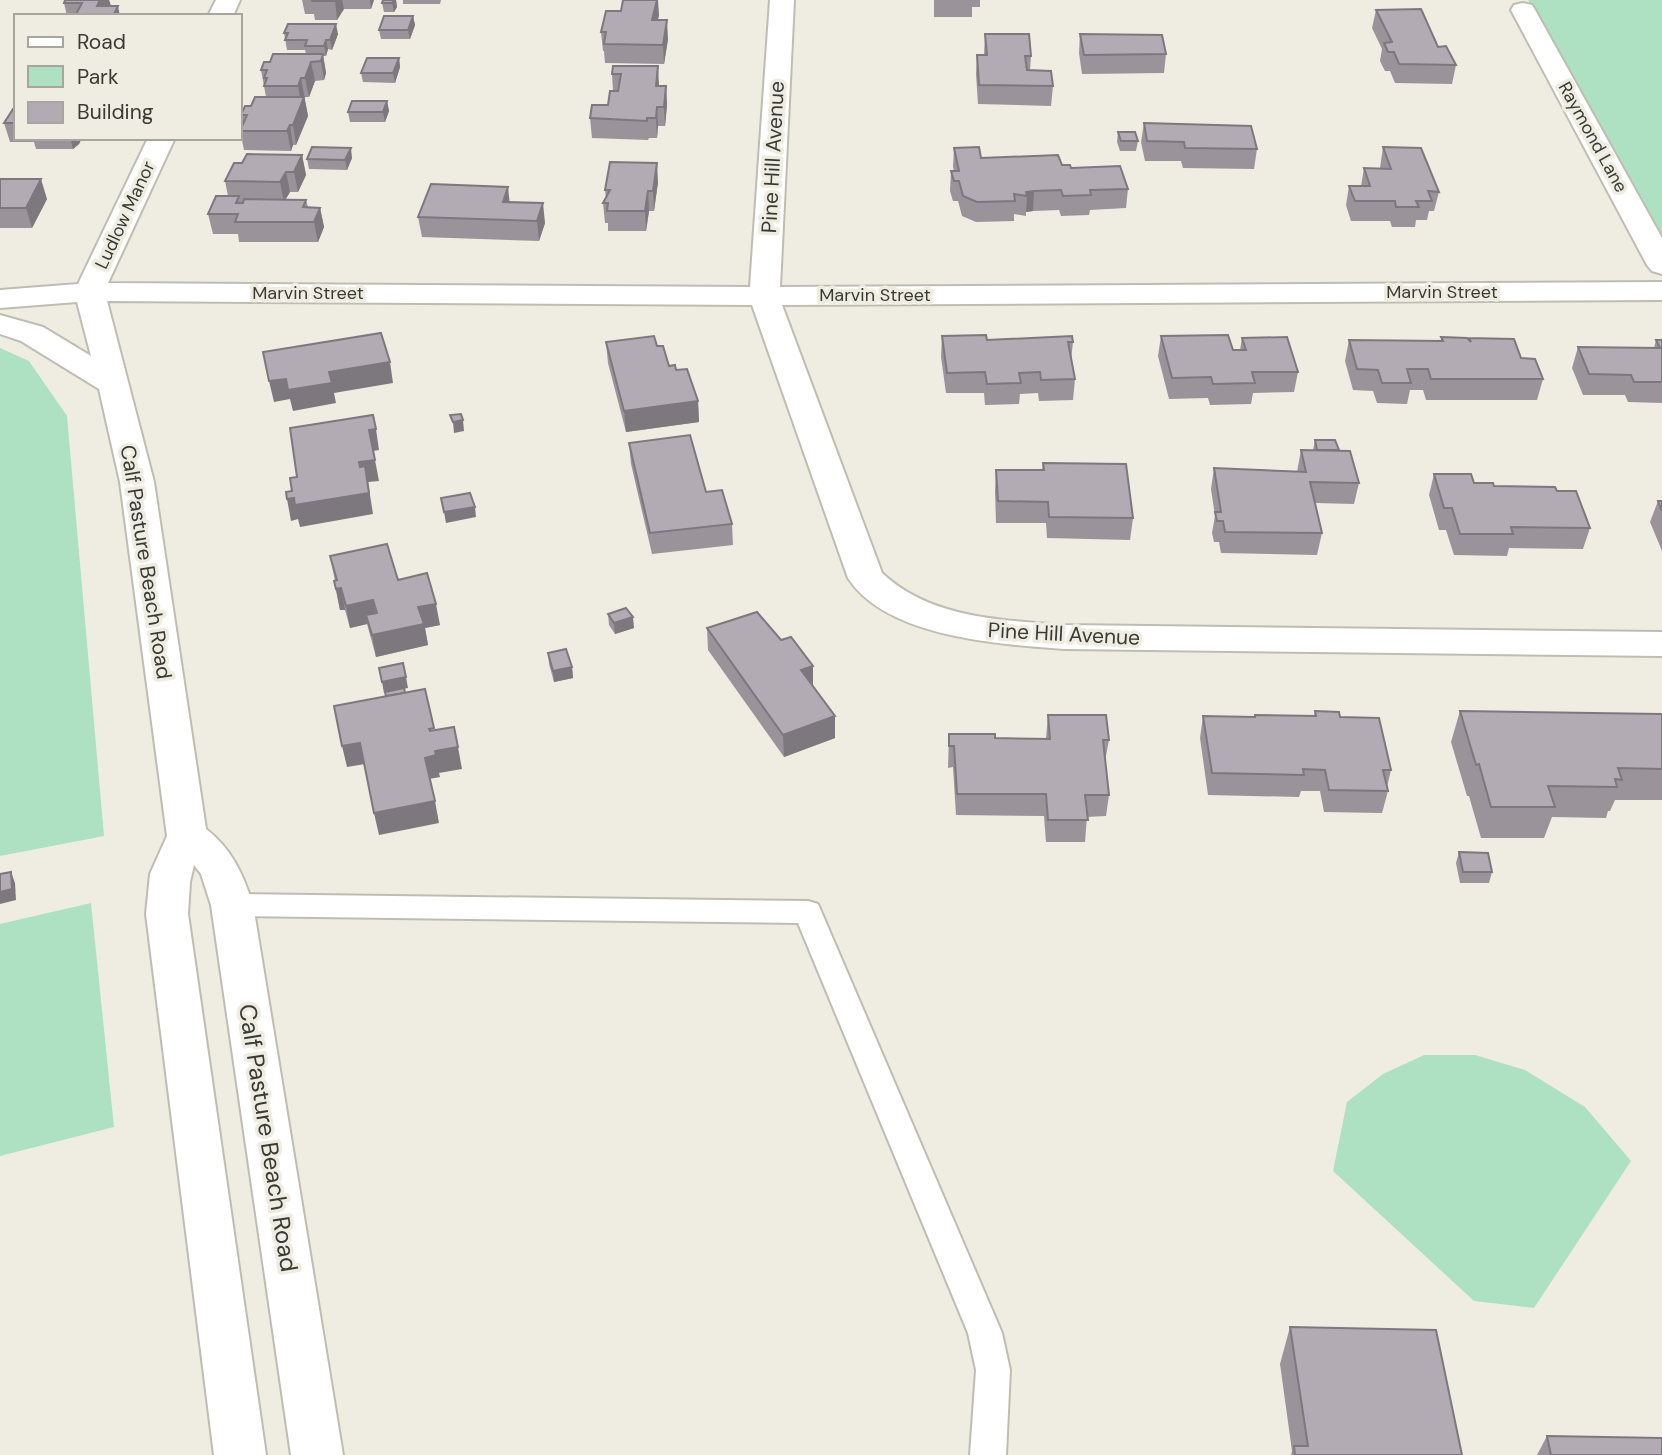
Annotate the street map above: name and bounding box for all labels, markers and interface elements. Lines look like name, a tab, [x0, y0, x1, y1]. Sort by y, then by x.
legend	[14, 14, 242, 140]
text: Road	[77, 28, 126, 56]
text: Park	[77, 63, 119, 91]
street label: Raymond Lane	[1553, 77, 1633, 197]
street label: Pine Hill Avenue	[755, 80, 791, 234]
text: Building	[77, 98, 154, 126]
street label: Ludlow Manor	[89, 157, 161, 273]
street label: Marvin Street	[1386, 280, 1498, 304]
street label: Marvin Street	[252, 281, 364, 305]
street label: Marvin Street	[819, 283, 931, 307]
street label: Calf Pasture Beach Road	[114, 443, 178, 681]
street label: Pine Hill Avenue	[987, 616, 1141, 652]
street label: Calf Pasture Beach Road	[232, 1002, 305, 1274]

